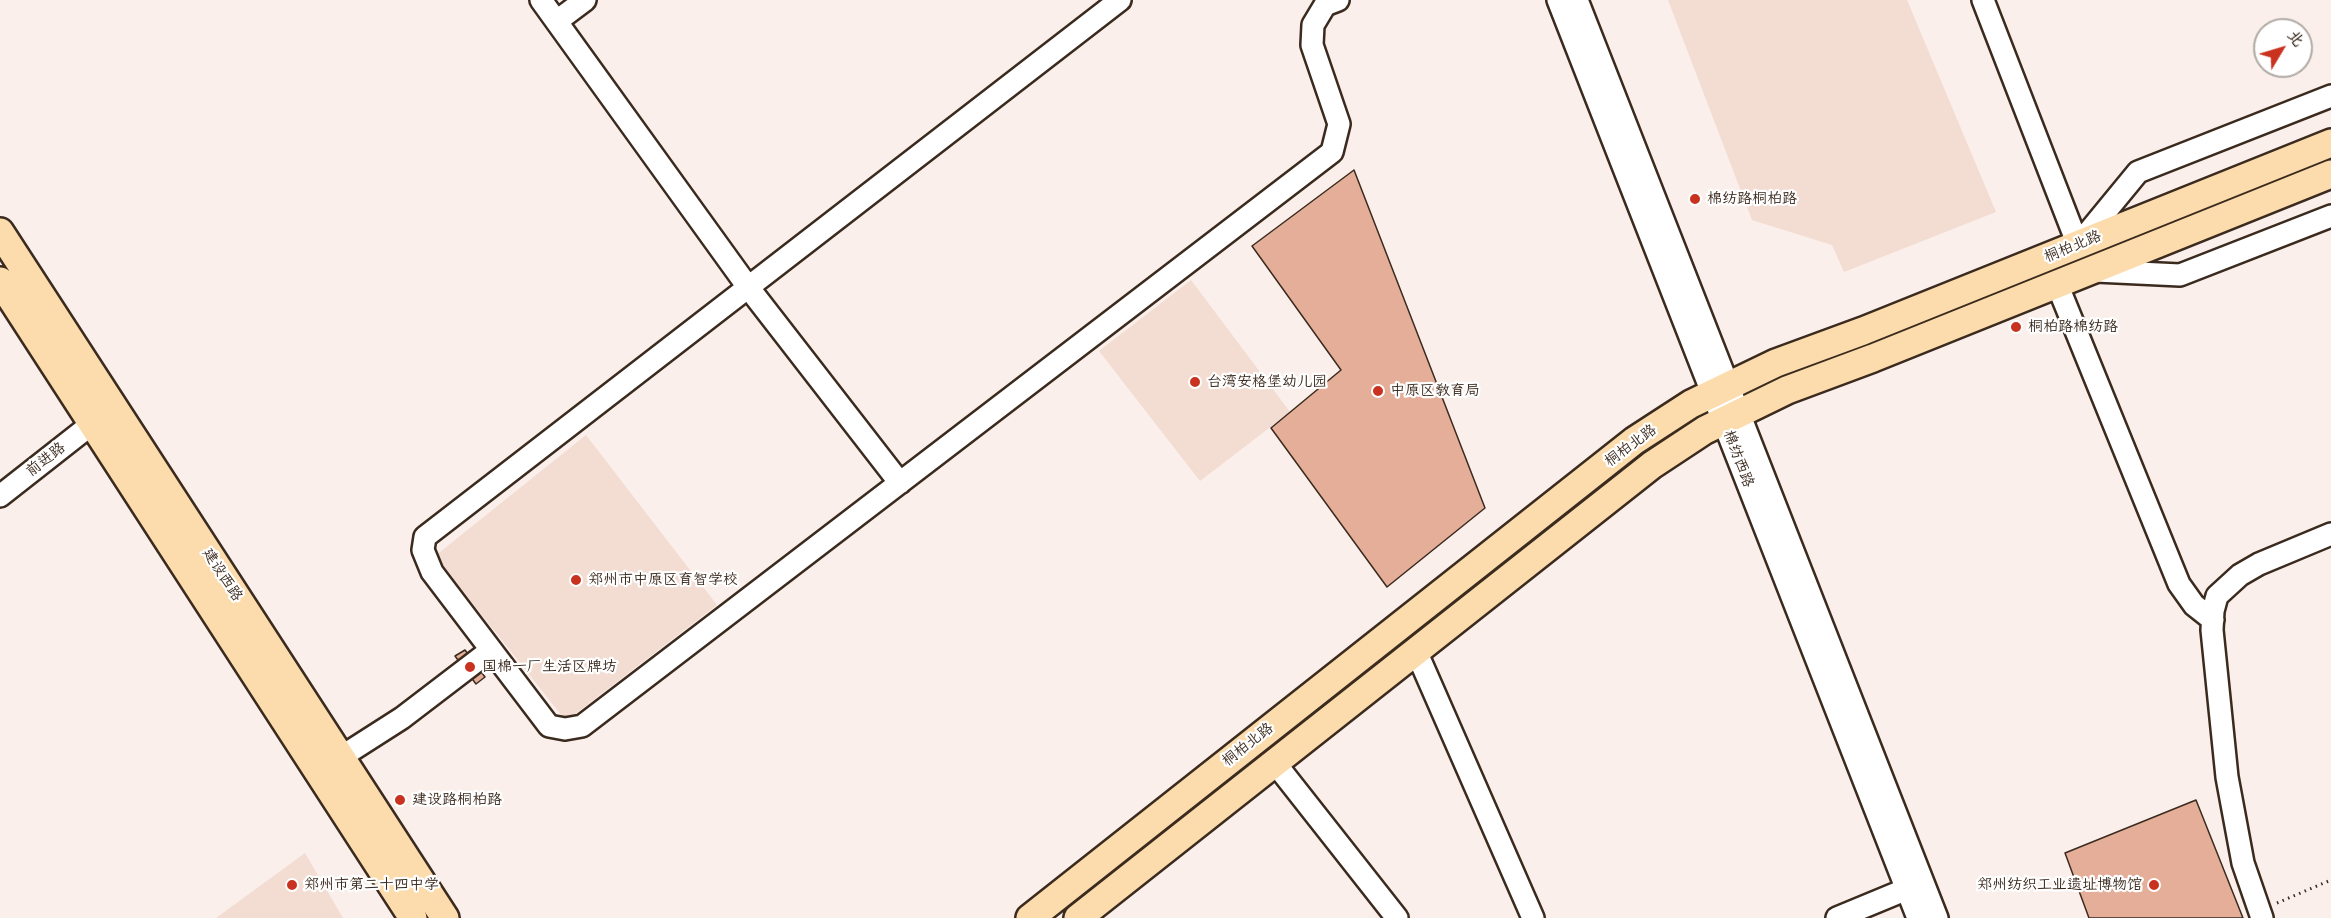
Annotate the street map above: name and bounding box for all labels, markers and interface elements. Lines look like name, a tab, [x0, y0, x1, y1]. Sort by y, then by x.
north arrow	[2253, 18, 2313, 78]
text: 北	[2283, 26, 2308, 51]
place label: 棉纺路桐柏路	[1707, 190, 1797, 208]
marker: 棉纺路桐柏路	[1688, 192, 1702, 206]
street label: 桐柏北路	[2042, 227, 2104, 267]
place label: 桐柏路棉纺路	[2028, 318, 2118, 336]
marker: 桐柏路棉纺路	[2009, 320, 2023, 334]
place label: 台湾安格堡幼儿园	[1207, 373, 1327, 391]
marker: 台湾安格堡幼儿园	[1188, 375, 1202, 389]
place label: 中原区教育局	[1390, 382, 1480, 400]
marker: 中原区教育局	[1371, 384, 1385, 398]
street label: 桐柏北路	[1601, 421, 1661, 471]
street label: 棉纺西路	[1719, 428, 1757, 490]
street label: 前进路	[23, 439, 69, 481]
street label: 建设西路	[198, 545, 246, 605]
place label: 郑州市中原区育智学校	[588, 571, 738, 589]
marker: 郑州市中原区育智学校	[569, 573, 583, 587]
place label: 国棉一厂生活区牌坊	[482, 658, 617, 676]
marker: 国棉一厂生活区牌坊	[463, 660, 477, 674]
street label: 桐柏北路	[1219, 719, 1277, 771]
place label: 建设路桐柏路	[412, 791, 502, 809]
marker: 建设路桐柏路	[393, 793, 407, 807]
place label: 郑州市第二十四中学	[304, 876, 439, 894]
place label: 郑州纺织工业遗址博物馆	[1977, 876, 2142, 894]
marker: 郑州市第二十四中学	[285, 878, 299, 892]
marker: 郑州纺织工业遗址博物馆	[2147, 878, 2161, 892]

